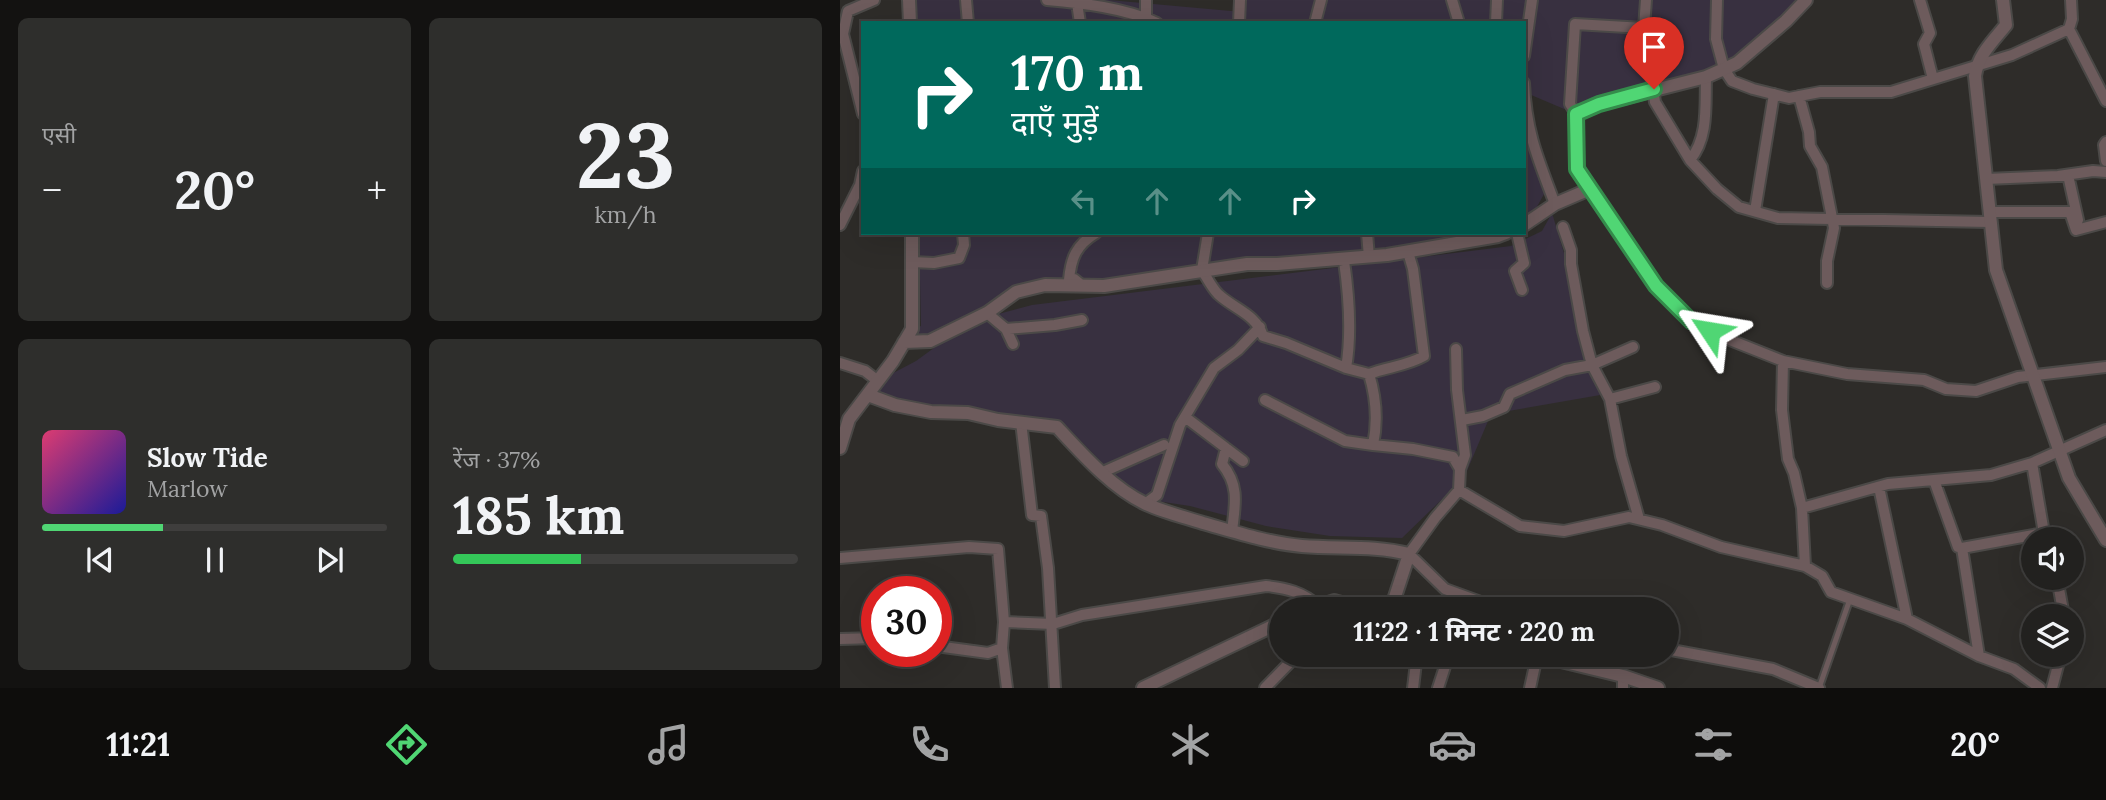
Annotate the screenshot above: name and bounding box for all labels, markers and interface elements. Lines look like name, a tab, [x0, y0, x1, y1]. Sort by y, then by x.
pin	[1624, 17, 1684, 89]
icon: arrive	[1635, 28, 1673, 66]
text: 170 m	[1011, 41, 1143, 103]
icon: right	[896, 49, 987, 140]
text: 23	[576, 96, 675, 213]
text: दाएँ मुड़ें	[1011, 102, 1099, 143]
text: एसी	[42, 120, 76, 149]
text: 20°	[174, 157, 255, 223]
text: −	[42, 166, 62, 214]
text: +	[367, 166, 387, 214]
icon: left	[1065, 182, 1103, 220]
icon: ahead	[1138, 182, 1176, 220]
icon: ahead	[1211, 182, 1249, 220]
icon: right	[1284, 182, 1322, 220]
text: km/h	[594, 200, 657, 229]
position arrow	[1673, 294, 1747, 368]
text: Slow Tide	[147, 441, 268, 474]
text: रेंज · 37%	[453, 445, 540, 474]
text: Marlow	[147, 474, 228, 503]
text: 185 km	[453, 482, 624, 548]
map controls	[2021, 527, 2084, 667]
button: sound	[2021, 527, 2084, 590]
icon: previous	[81, 541, 119, 579]
icon: pause	[196, 541, 234, 579]
icon: next	[311, 541, 349, 579]
speed limit sign: 30	[861, 576, 952, 667]
button: layers	[2021, 604, 2084, 667]
text: 11:22 · 1 मिनट · 220 m	[1353, 615, 1595, 648]
icon: directions	[382, 720, 431, 769]
icon: music	[644, 720, 693, 769]
icon: phone	[905, 720, 954, 769]
icon: climate	[1166, 720, 1215, 769]
icon: car	[1428, 720, 1477, 769]
icon: filters	[1689, 720, 1738, 769]
text: 11:21	[106, 724, 170, 765]
text: 20°	[1950, 724, 2000, 765]

